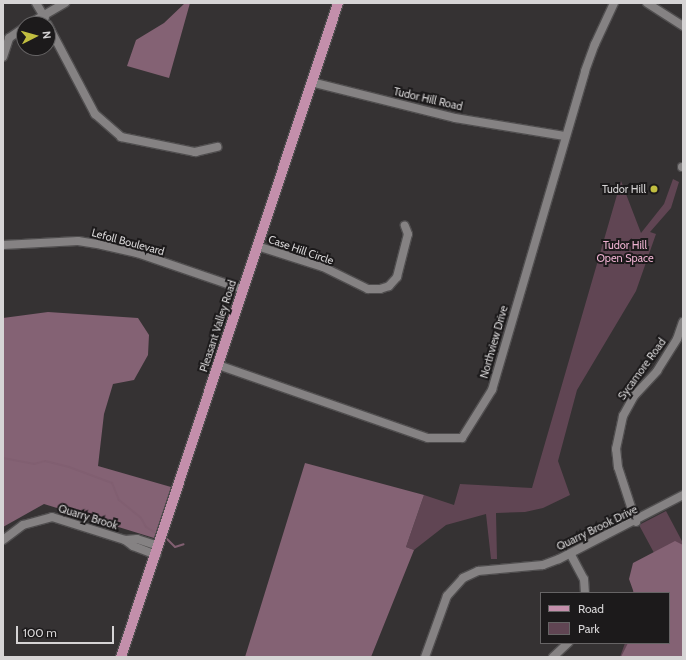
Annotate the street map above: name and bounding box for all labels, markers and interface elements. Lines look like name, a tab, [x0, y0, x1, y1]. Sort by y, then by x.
north arrow	[16, 16, 56, 56]
text: N	[40, 30, 54, 39]
street label: Tudor Hill Road	[392, 85, 464, 113]
place label: Tudor Hill	[602, 182, 646, 196]
marker: Tudor Hill	[649, 184, 659, 194]
street label: Lefoll Boulevard	[90, 226, 166, 258]
street label: Case Hill Circle	[267, 233, 335, 267]
park label: Tudor Hill Open Space	[596, 239, 654, 265]
street label: Pleasant Valley Road	[197, 278, 239, 374]
street label: Northview Drive	[477, 304, 511, 380]
street label: Sycamore Road	[615, 336, 669, 402]
street label: Quarry Brook	[57, 502, 119, 532]
street label: Quarry Brook Drive	[554, 503, 640, 553]
legend	[540, 592, 670, 644]
text: Road	[578, 601, 604, 616]
scale bar	[18, 618, 116, 644]
text: Park	[578, 621, 600, 636]
text: 100 m	[23, 625, 57, 640]

